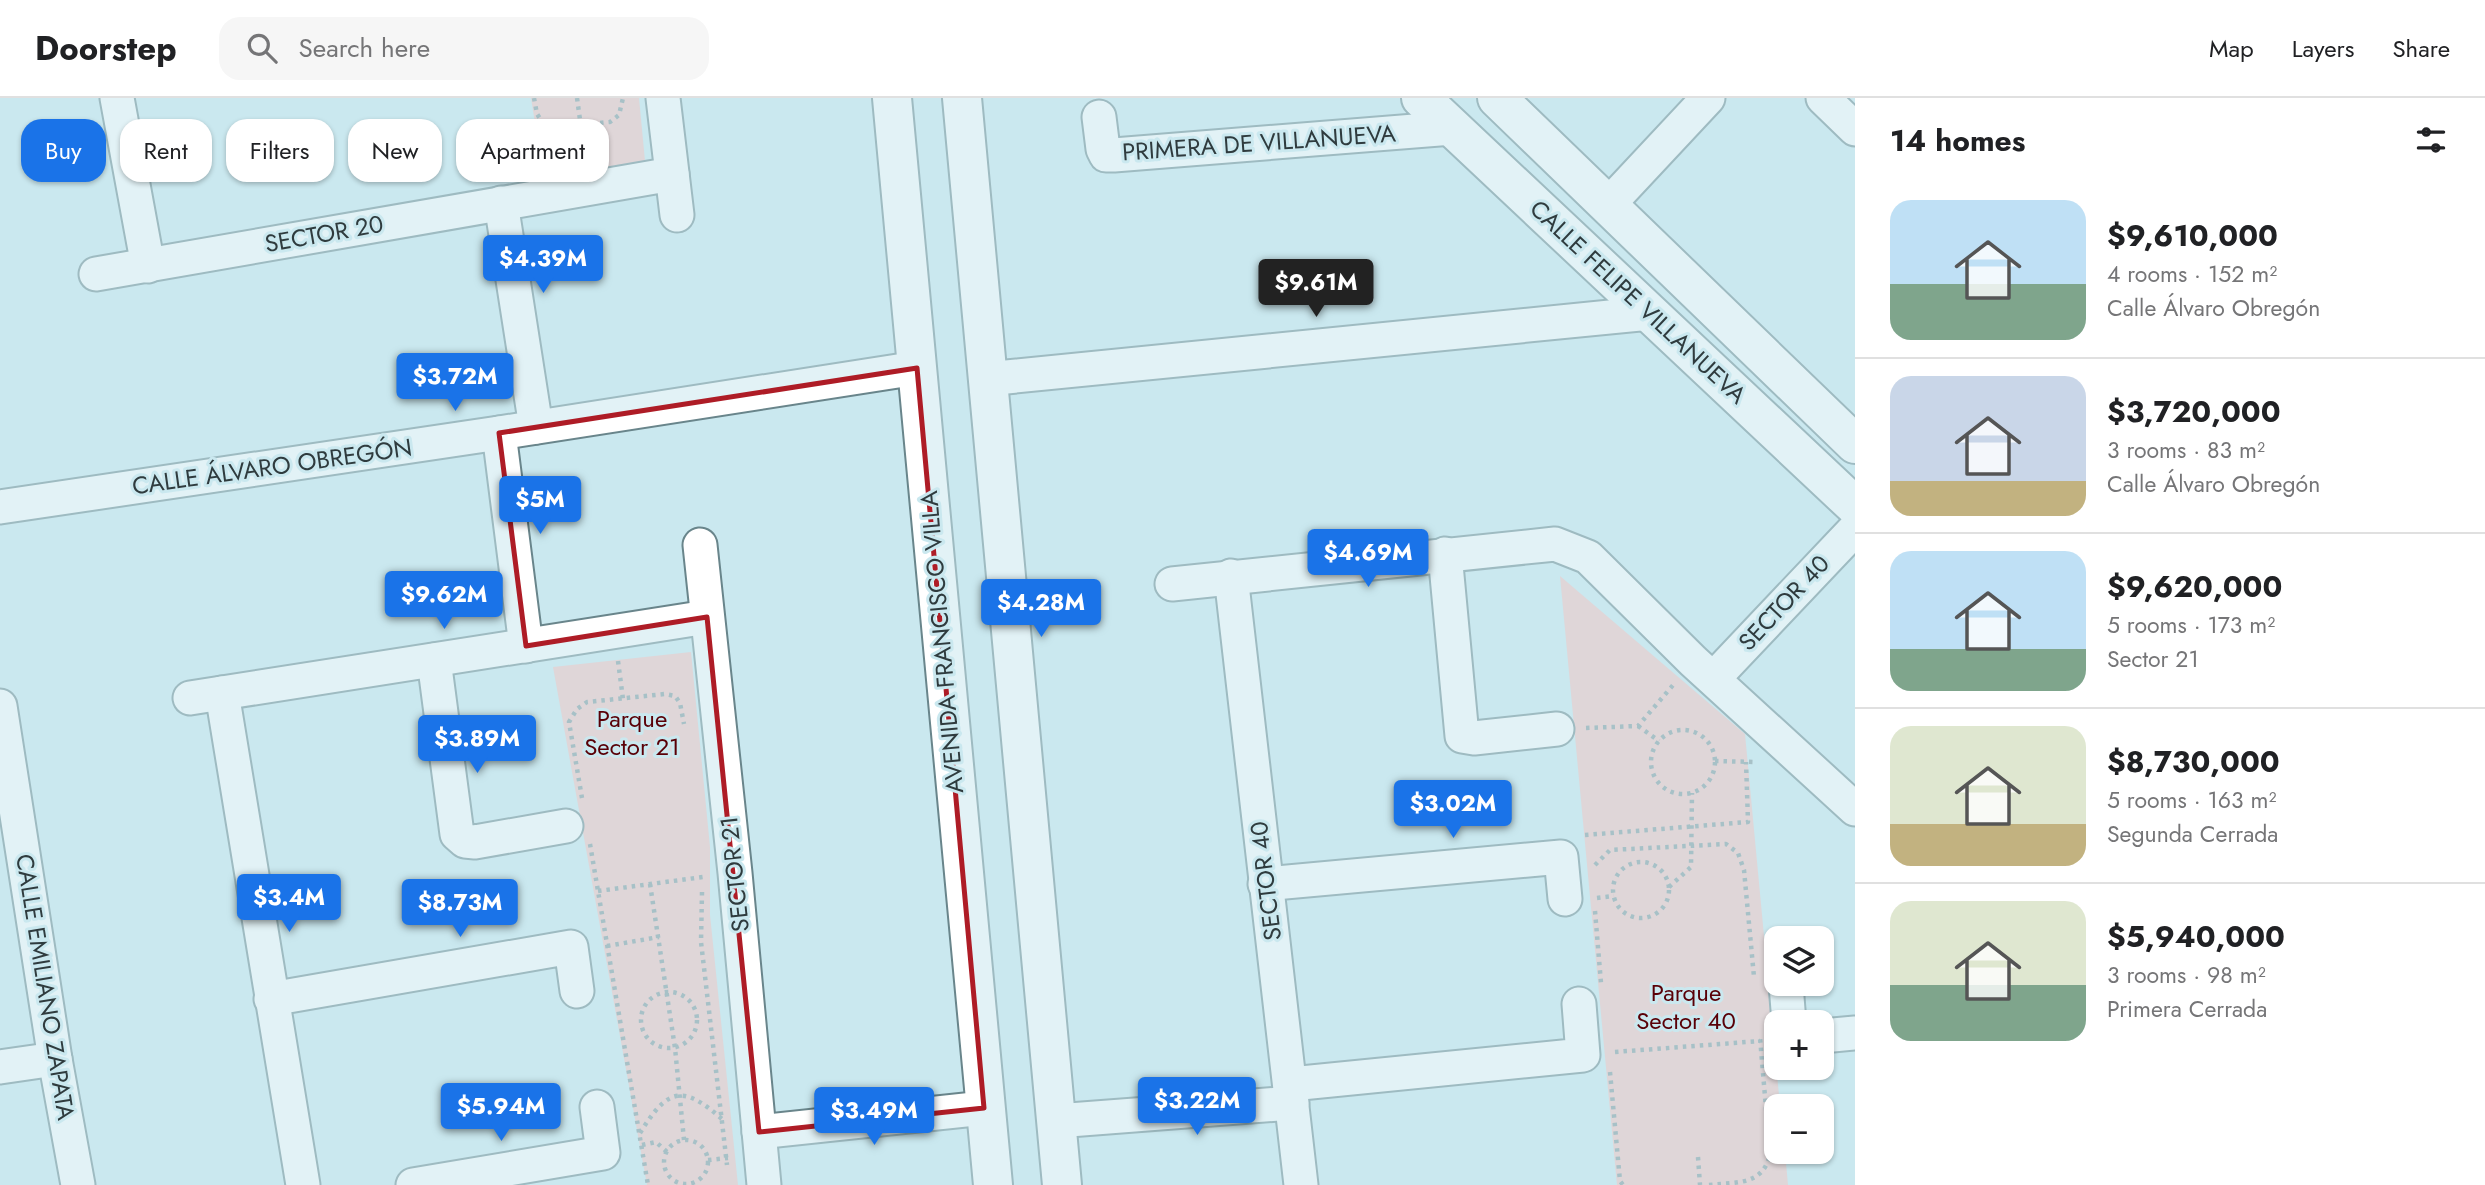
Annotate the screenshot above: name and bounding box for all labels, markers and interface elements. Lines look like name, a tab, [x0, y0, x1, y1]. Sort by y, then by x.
search box	[219, 17, 709, 80]
text: Doorstep	[35, 25, 177, 72]
icon: search	[243, 29, 281, 67]
text: Search here	[299, 29, 430, 67]
text: Map	[2209, 31, 2254, 66]
text: Layers	[2292, 31, 2354, 66]
text: Share	[2392, 31, 2450, 66]
street label: PRIMERA DE VILLANUEVA	[1121, 115, 1397, 170]
chip: Buy	[21, 119, 106, 182]
chip: Rent	[120, 119, 212, 182]
chip: Filters	[226, 119, 334, 182]
chip: New	[348, 119, 442, 182]
chip: Apartment	[456, 119, 609, 182]
text: 14 homes	[1890, 119, 2025, 162]
icon: filters	[2412, 121, 2450, 159]
street label: CALLE FELIPE VILLANUEVA	[1522, 192, 1755, 412]
street label: SECTOR 20	[262, 206, 386, 261]
text: $9,610,000	[2107, 214, 2278, 257]
icon: home	[1946, 228, 2030, 312]
pin: $4.39M	[486, 236, 600, 295]
text: $4.39M	[499, 241, 587, 275]
text: 4 rooms · 152 m²	[2107, 257, 2277, 291]
pin: $9.61M	[1259, 260, 1373, 319]
text: $9.61M	[1274, 265, 1358, 299]
text: Calle Álvaro Obregón	[2107, 291, 2320, 325]
pin: $3.72M	[398, 354, 512, 413]
text: $3.72M	[412, 359, 498, 393]
text: $3,720,000	[2107, 390, 2281, 433]
icon: home	[1946, 404, 2030, 488]
street label: CALLE ÁLVARO OBREGÓN	[130, 430, 414, 503]
text: 3 rooms · 83 m²	[2107, 433, 2265, 467]
text: Calle Álvaro Obregón	[2107, 467, 2320, 501]
pin: $5M	[506, 476, 574, 536]
text: $5M	[515, 482, 565, 516]
street label: AVENIDA FRANCISCO VILLA	[911, 489, 972, 795]
pin: $4.69M	[1311, 530, 1425, 589]
text: $4.69M	[1323, 535, 1413, 569]
street label: SECTOR 40	[1730, 547, 1837, 658]
text: $9,620,000	[2107, 565, 2282, 608]
pin: $9.62M	[387, 572, 501, 631]
text: $9.62M	[401, 577, 487, 611]
icon: home	[1946, 579, 2030, 663]
pin: $4.28M	[984, 580, 1098, 639]
text: $4.28M	[997, 585, 1085, 619]
text: 5 rooms · 173 m²	[2107, 608, 2275, 642]
text: Sector 21	[2107, 642, 2199, 676]
park label: Parque Sector 21	[584, 701, 680, 764]
pin: $3.89M	[420, 716, 534, 775]
text: $3.89M	[434, 721, 520, 755]
text: $8,730,000	[2107, 740, 2280, 783]
icon: home	[1946, 754, 2030, 838]
pin: $3.02M	[1396, 780, 1510, 840]
text: 5 rooms · 163 m²	[2107, 783, 2276, 817]
text: $3.02M	[1410, 786, 1496, 820]
street label: SECTOR 21	[711, 814, 758, 934]
text: Segunda Cerrada	[2107, 817, 2278, 851]
street label: SECTOR 40	[1241, 819, 1290, 943]
street label: CALLE EMILIANO ZAPATA	[7, 851, 84, 1123]
pin: $3.4M	[240, 874, 338, 934]
text: $3.4M	[253, 880, 325, 914]
pin: $8.73M	[403, 880, 517, 939]
text: $8.73M	[418, 885, 502, 919]
text: $5,940,000	[2107, 915, 2285, 958]
map controls	[1764, 926, 1834, 1164]
button: layers	[1764, 926, 1834, 996]
icon: home	[1946, 929, 2030, 1013]
text: 3 rooms · 98 m²	[2107, 958, 2266, 992]
park label: Parque Sector 40	[1636, 975, 1736, 1038]
text: Primera Cerrada	[2107, 992, 2267, 1026]
button: +	[1764, 1010, 1834, 1080]
pin: $3.22M	[1140, 1077, 1254, 1137]
text: $3.22M	[1154, 1083, 1240, 1117]
pin: $5.94M	[444, 1084, 558, 1143]
pin: $3.49M	[817, 1088, 931, 1147]
text: $5.94M	[457, 1089, 545, 1123]
text: $3.49M	[830, 1093, 918, 1127]
button: −	[1764, 1094, 1834, 1164]

